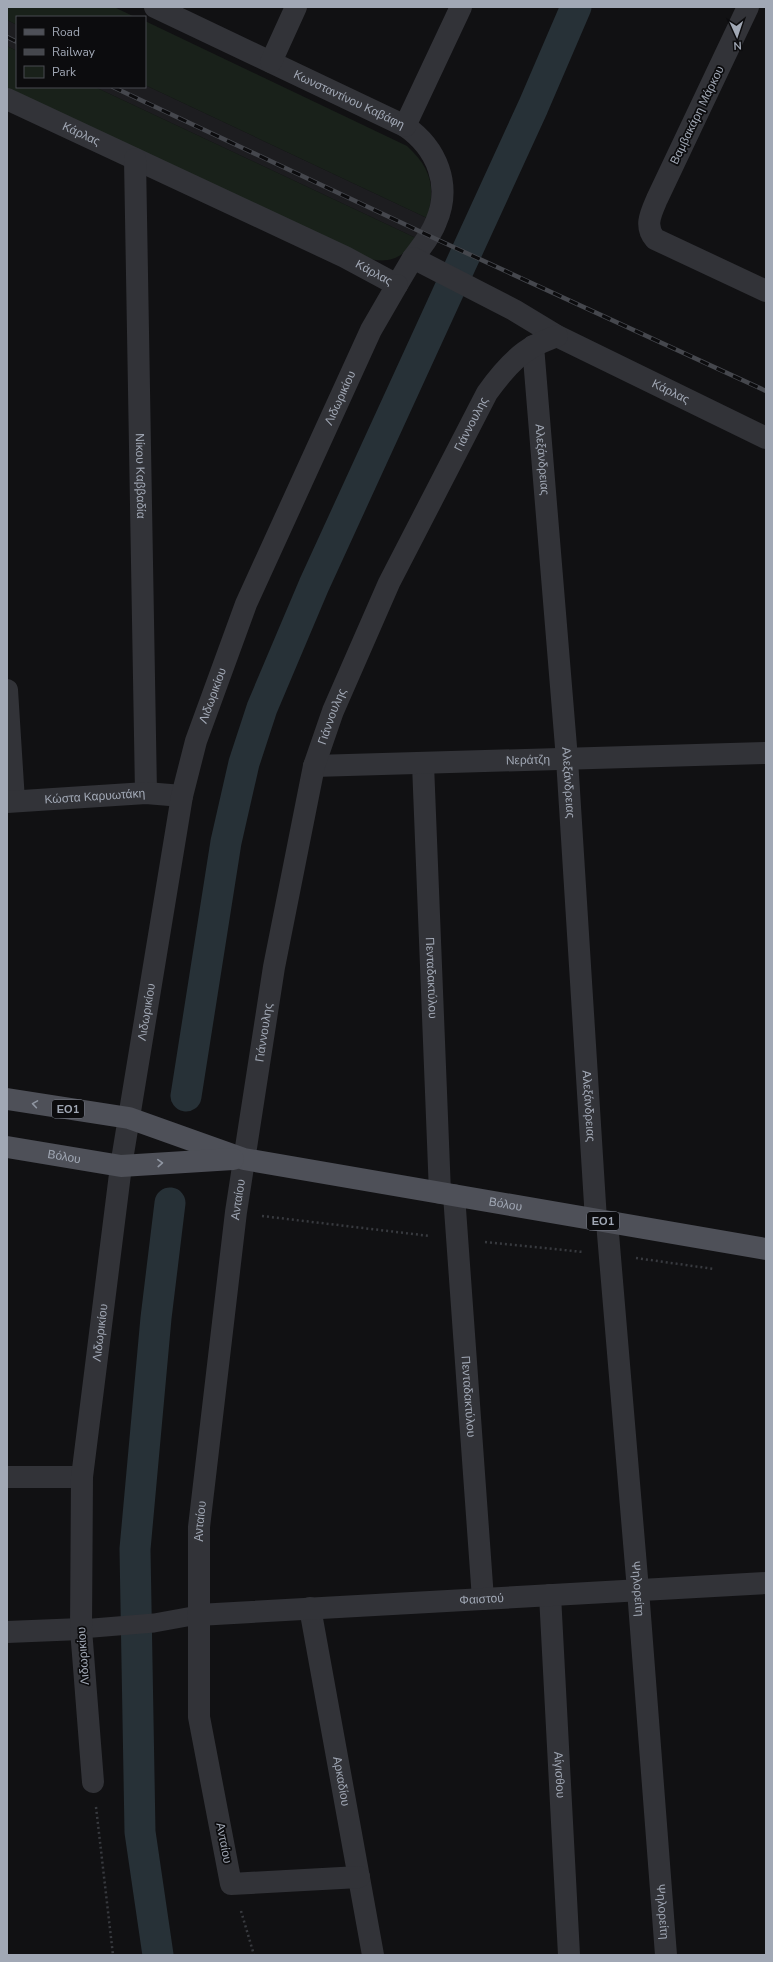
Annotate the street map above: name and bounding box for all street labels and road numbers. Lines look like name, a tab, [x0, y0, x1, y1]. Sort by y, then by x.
street label: Βαμβακάρη Μάρκου	[666, 63, 728, 167]
street label: Κωνσταντίνου Καβάφη	[291, 66, 407, 133]
street label: Κάρλας	[60, 118, 103, 150]
street label: Κάρλας	[353, 256, 396, 289]
street label: Λιδωρικίου	[321, 368, 359, 428]
street label: Κάρλας	[649, 376, 692, 408]
street label: Γιάννουλης	[450, 394, 492, 454]
street label: Αλεξάνδρειας	[531, 423, 553, 496]
street label: Νίκου Καββαδία	[132, 433, 149, 519]
street label: Λιδωρικίου	[195, 666, 230, 726]
street label: Γιάννουλης	[314, 685, 350, 747]
street label: Αλεξάνδρειας	[558, 746, 579, 819]
street label: Νεράτζη	[506, 751, 550, 768]
street label: Κώστα Καρυωτάκη	[44, 785, 146, 808]
street label: Πενταδακτύλου	[422, 937, 441, 1019]
street label: Λιδωρικίου	[134, 982, 159, 1042]
street label: Γιάννουλης	[251, 1002, 276, 1063]
street label: Αλεξάνδρειας	[579, 1070, 599, 1142]
road number: ΕΟ1	[52, 1100, 84, 1118]
street label: Βόλου	[46, 1146, 82, 1167]
street label: Ανταίου	[227, 1178, 249, 1221]
street label: Βόλου	[488, 1193, 523, 1215]
road number: ΕΟ1	[587, 1212, 619, 1230]
street label: Λιδωρικίου	[89, 1303, 112, 1362]
street label: Πενταδακτύλου	[458, 1355, 479, 1438]
street label: Ανταίου	[191, 1500, 210, 1542]
street label: Ψηλορείτη	[628, 1560, 648, 1617]
street label: Φαιστού	[459, 1590, 504, 1608]
street label: Λιδωρικίου	[73, 1626, 93, 1686]
street label: Αίγισθου	[550, 1751, 569, 1798]
street label: Αρκαδίου	[329, 1755, 354, 1807]
street label: Ανταίου	[212, 1821, 236, 1865]
street label: Ψηλορείτη	[653, 1883, 673, 1940]

